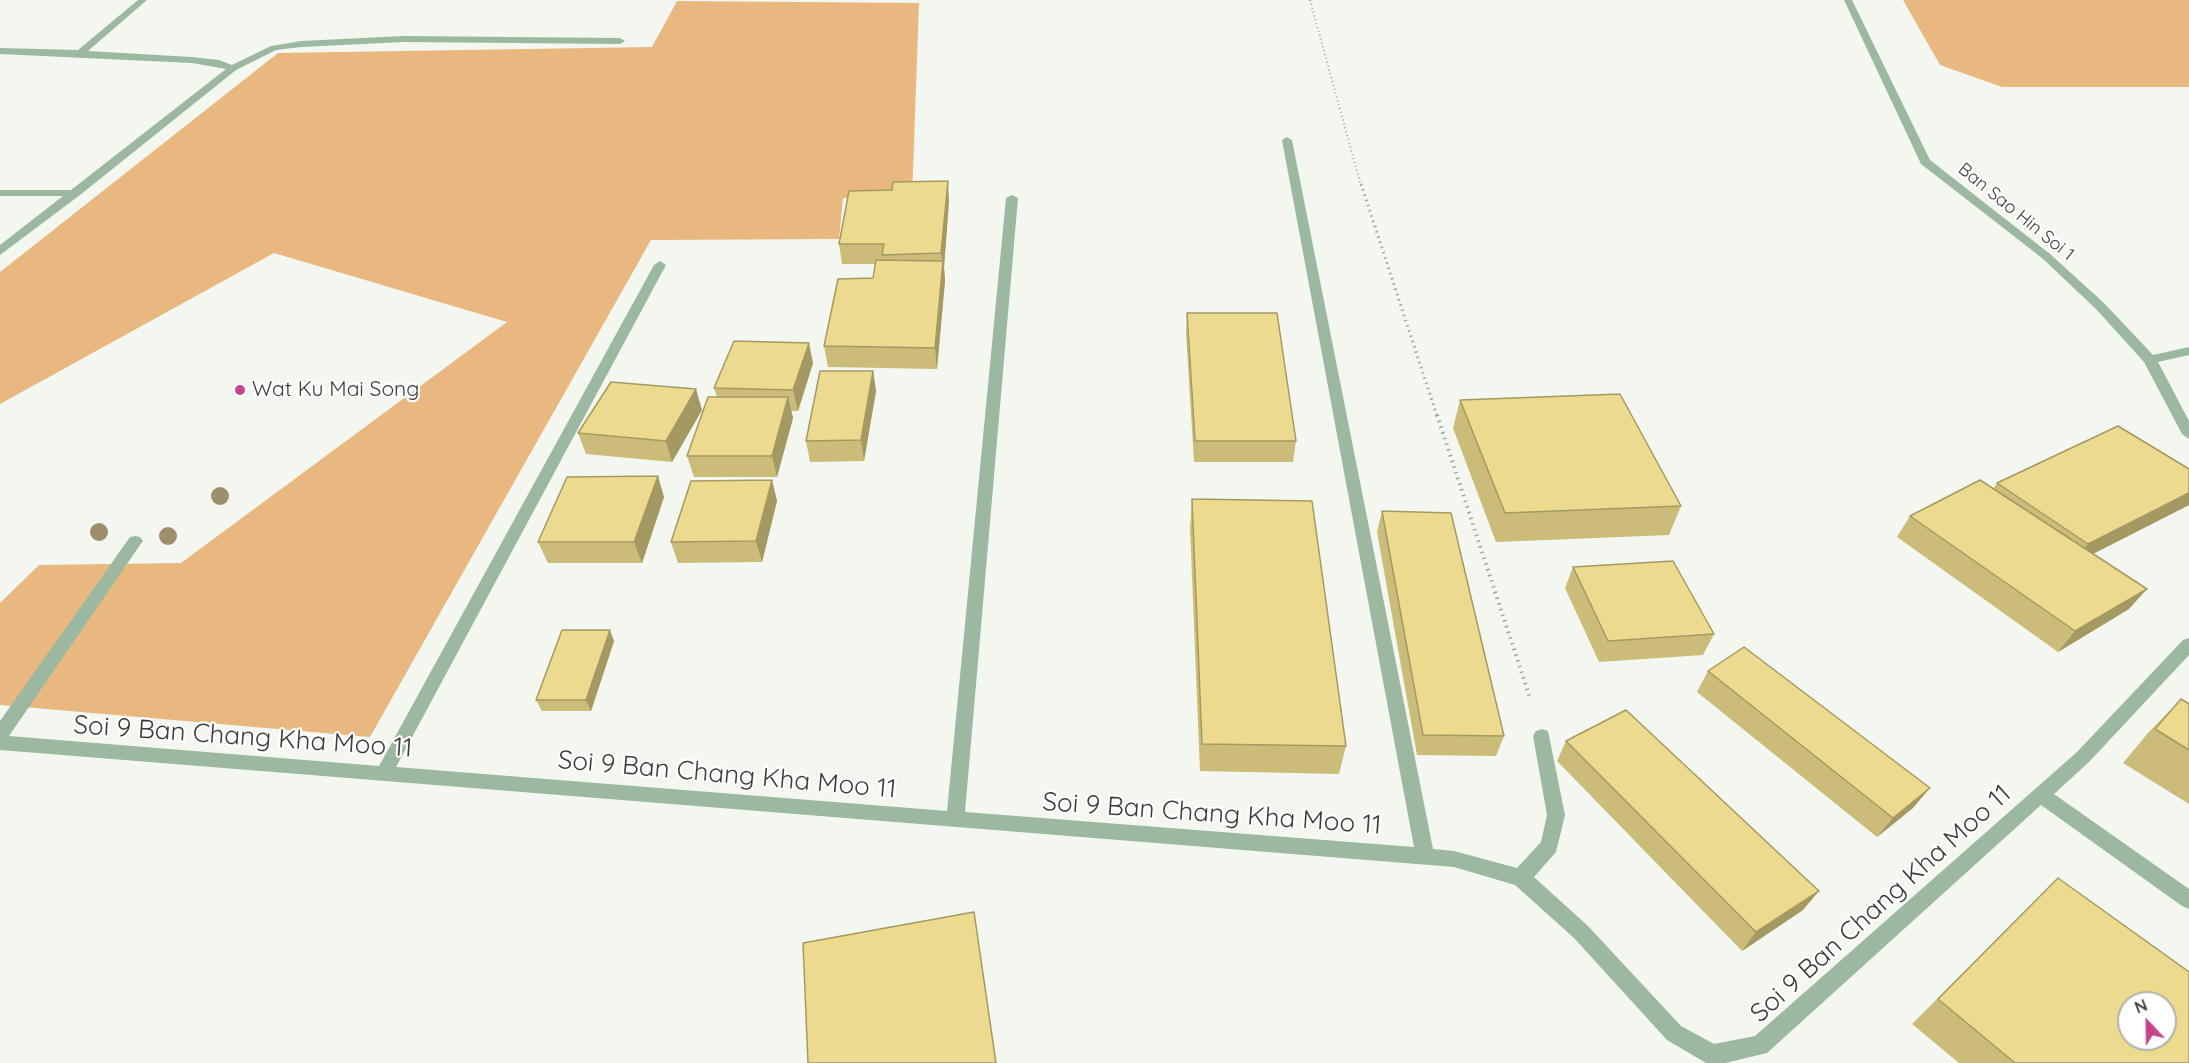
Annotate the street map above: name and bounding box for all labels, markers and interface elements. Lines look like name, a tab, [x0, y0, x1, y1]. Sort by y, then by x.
street label: Ban Sao Hin Soi 1	[1954, 159, 2078, 265]
place label: Wat Ku Mai Song	[252, 377, 419, 403]
marker: Wat Ku Mai Song	[233, 383, 247, 397]
street label: Soi 9 Ban Chang Kha Moo 11	[72, 710, 414, 764]
street label: Soi 9 Ban Chang Kha Moo 11	[556, 745, 898, 805]
street label: Soi 9 Ban Chang Kha Moo 11	[1744, 779, 2018, 1029]
street label: Soi 9 Ban Chang Kha Moo 11	[1041, 787, 1383, 841]
north arrow	[2117, 991, 2177, 1051]
text: N	[2132, 995, 2150, 1018]

